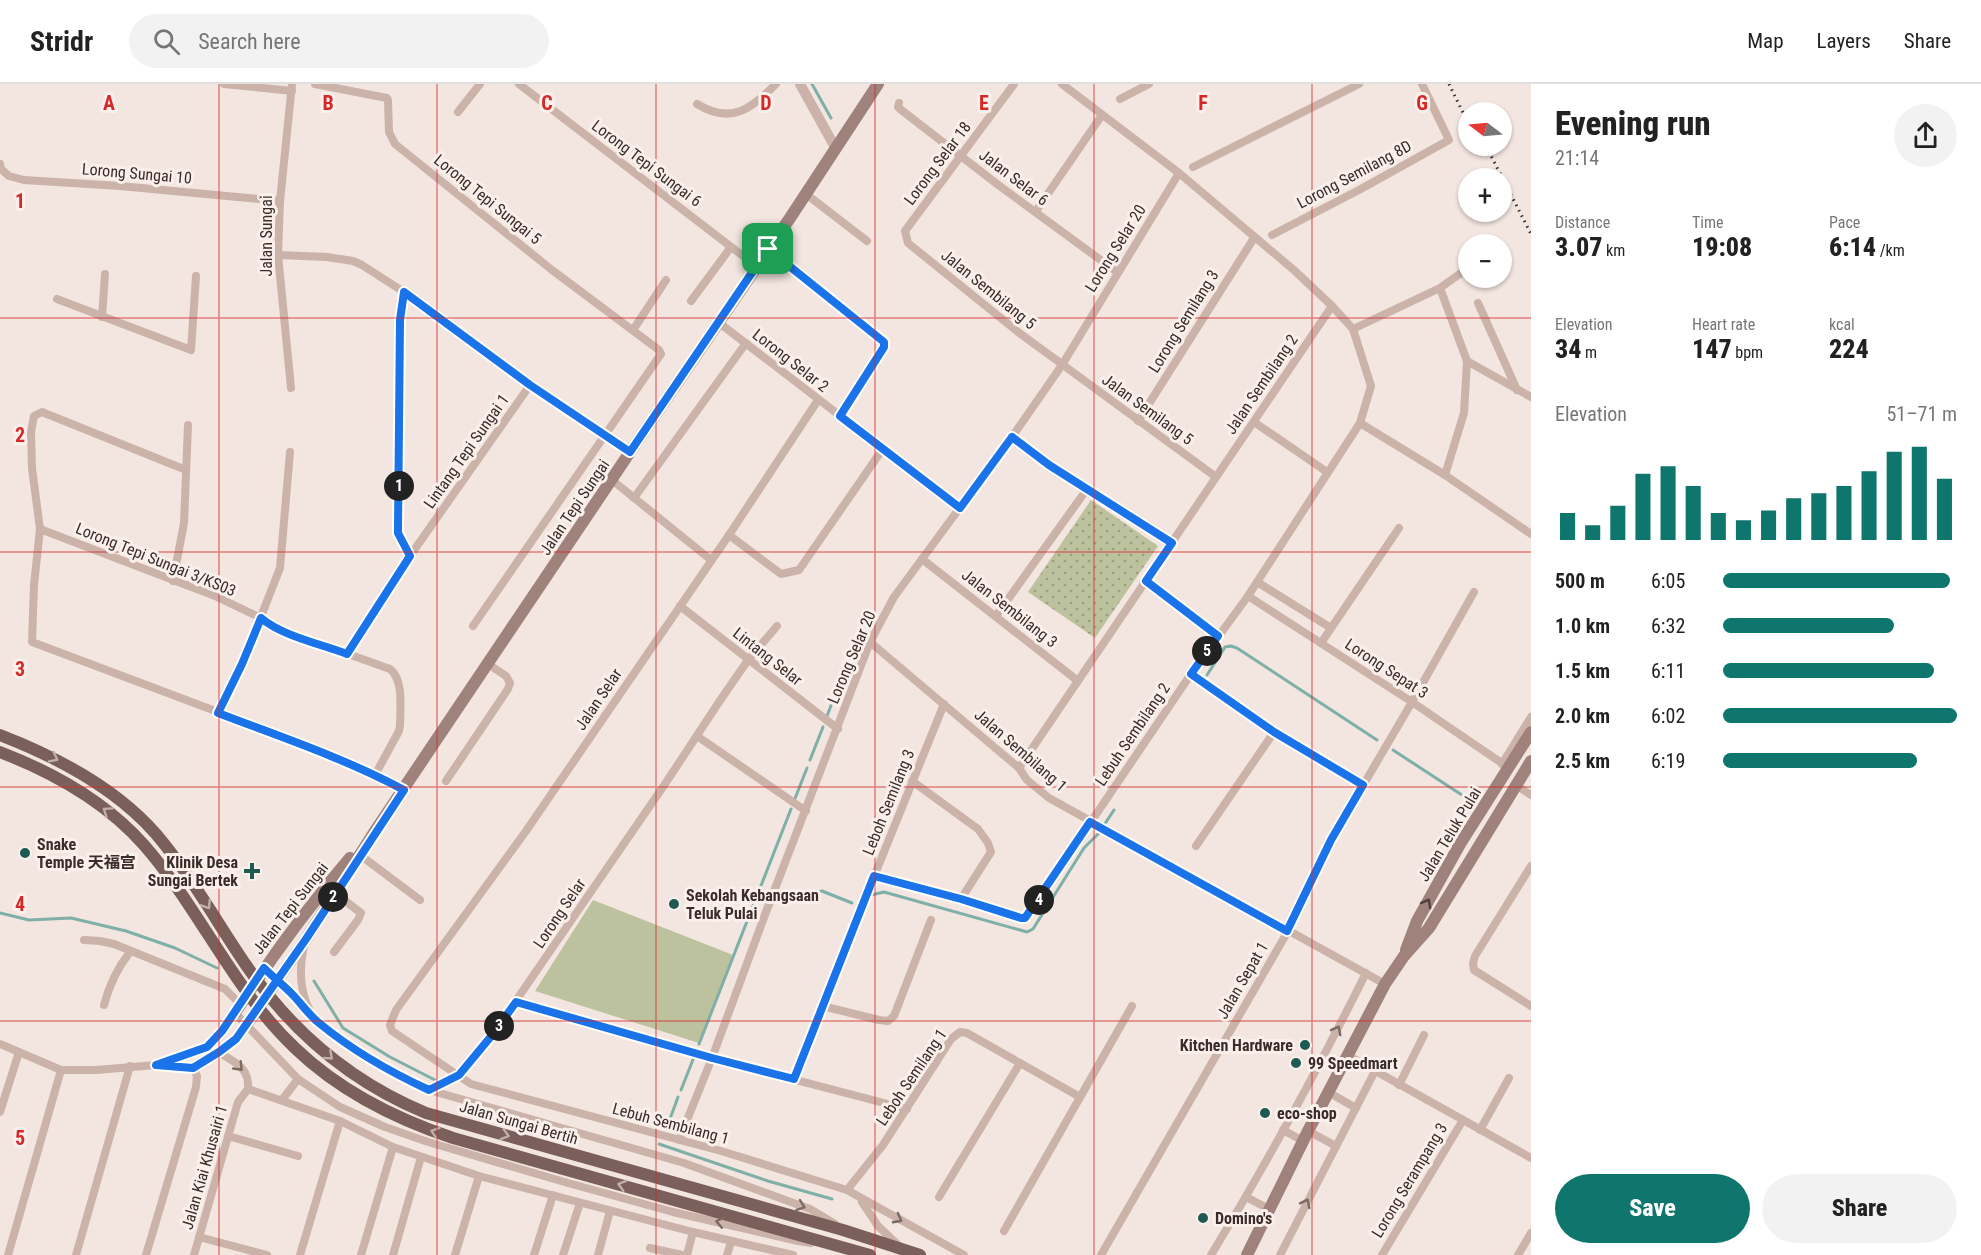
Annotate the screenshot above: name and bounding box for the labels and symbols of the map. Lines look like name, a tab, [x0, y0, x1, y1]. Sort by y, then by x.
text: A	[103, 91, 115, 115]
text: B	[322, 91, 334, 115]
text: C	[541, 91, 553, 115]
text: D	[760, 91, 772, 115]
text: E	[979, 91, 989, 115]
text: F	[1198, 91, 1208, 115]
text: G	[1416, 91, 1428, 115]
north arrow	[1458, 102, 1512, 156]
street label: Lorong Tepi Sungai 6	[588, 116, 705, 211]
street label: Lorong Selar 18	[900, 118, 975, 209]
street label: Lorong Semilang 8D	[1294, 136, 1415, 213]
street label: Jalan Selar 6	[975, 145, 1052, 210]
street label: Lorong Tepi Sungai 5	[430, 150, 545, 248]
street label: Lorong Sungai 10	[81, 159, 193, 188]
text: 1	[15, 189, 25, 213]
street label: Jalan Sungai	[257, 195, 276, 277]
street label: Lorong Selar 20	[1081, 201, 1150, 295]
pin	[742, 223, 793, 274]
street label: Jalan Sembilang 5	[938, 245, 1040, 333]
street label: Lorong Semilang 3	[1144, 266, 1223, 376]
street label: Lorong Selar 2	[749, 325, 833, 396]
street label: Jalan Sembilang 2	[1221, 331, 1302, 438]
street label: Jalan Semilang 5	[1098, 370, 1197, 449]
street label: Lintang Tepi Sungai 1	[420, 390, 513, 512]
text: 2	[15, 423, 25, 447]
street label: Jalan Tepi Sungai	[535, 456, 613, 559]
pin: 1	[384, 471, 414, 501]
street label: Lorong Tepi Sungai 3/KS03	[73, 519, 239, 600]
street label: Jalan Sembilang 3	[958, 565, 1061, 652]
street label: Lorong Selar 20	[823, 608, 880, 707]
street label: Lintang Selar	[729, 623, 806, 689]
street label: Lorong Sepat 3	[1342, 634, 1432, 702]
pin: 5	[1192, 636, 1222, 666]
text: 3	[15, 657, 25, 681]
street label: Jalan Selar	[571, 665, 626, 734]
street label: Lebuh Sembilang 2	[1091, 679, 1174, 789]
street label: Jalan Sembilang 1	[971, 705, 1071, 796]
street label: Leboh Semilang 3	[859, 746, 918, 858]
one-way arrow	[47, 751, 58, 762]
street label: Jalan Teluk Pulai	[1414, 784, 1485, 885]
one-way arrow	[102, 808, 113, 819]
place label: Snake Temple 天福宫	[37, 835, 136, 872]
marker: Snake Temple 天福宫	[18, 846, 32, 860]
place label: Klinik Desa Sungai Bertek	[148, 853, 238, 890]
street label: Jalan Tepi Sungai	[249, 859, 332, 958]
marker: Klinik Desa Sungai Bertek	[243, 862, 261, 880]
street label: Lorong Selar	[529, 875, 590, 952]
pin: 2	[318, 882, 348, 912]
pin: 4	[1024, 885, 1054, 915]
place label: Sekolah Kebangsaan Teluk Pulai	[686, 886, 819, 923]
text: 4	[15, 892, 25, 916]
marker: Sekolah Kebangsaan Teluk Pulai	[667, 897, 681, 911]
one-way arrow	[200, 899, 211, 910]
one-way arrow	[1420, 899, 1431, 909]
street label: Jalan Sepat 1	[1213, 938, 1272, 1022]
pin: 3	[484, 1011, 514, 1041]
street label: Leboh Semilang 1	[872, 1025, 951, 1129]
one-way arrow	[1330, 1026, 1341, 1036]
place label: Kitchen Hardware	[1180, 1036, 1293, 1055]
marker: Kitchen Hardware	[1298, 1038, 1312, 1052]
one-way arrow	[323, 1049, 333, 1060]
place label: 99 Speedmart	[1308, 1054, 1398, 1073]
marker: 99 Speedmart	[1289, 1056, 1303, 1070]
one-way arrow	[232, 1061, 243, 1071]
street label: Jalan Sungai Bertih	[457, 1096, 580, 1148]
street label: Lebuh Sembilang 1	[610, 1099, 731, 1148]
street label: Jalan Kiai Khusairi 1	[178, 1103, 231, 1232]
place label: eco-shop	[1277, 1104, 1337, 1123]
marker: eco-shop	[1258, 1106, 1272, 1120]
street label: Lorong Serampang 3	[1368, 1119, 1451, 1241]
text: 5	[15, 1126, 25, 1150]
one-way arrow	[430, 1127, 441, 1139]
one-way arrow	[499, 1128, 510, 1140]
one-way arrow	[618, 1180, 628, 1192]
one-way arrow	[795, 1198, 806, 1211]
one-way arrow	[1299, 1198, 1310, 1209]
place label: Domino's	[1215, 1209, 1272, 1228]
marker: Domino's	[1196, 1211, 1210, 1225]
one-way arrow	[892, 1212, 902, 1223]
one-way arrow	[715, 1216, 725, 1229]

